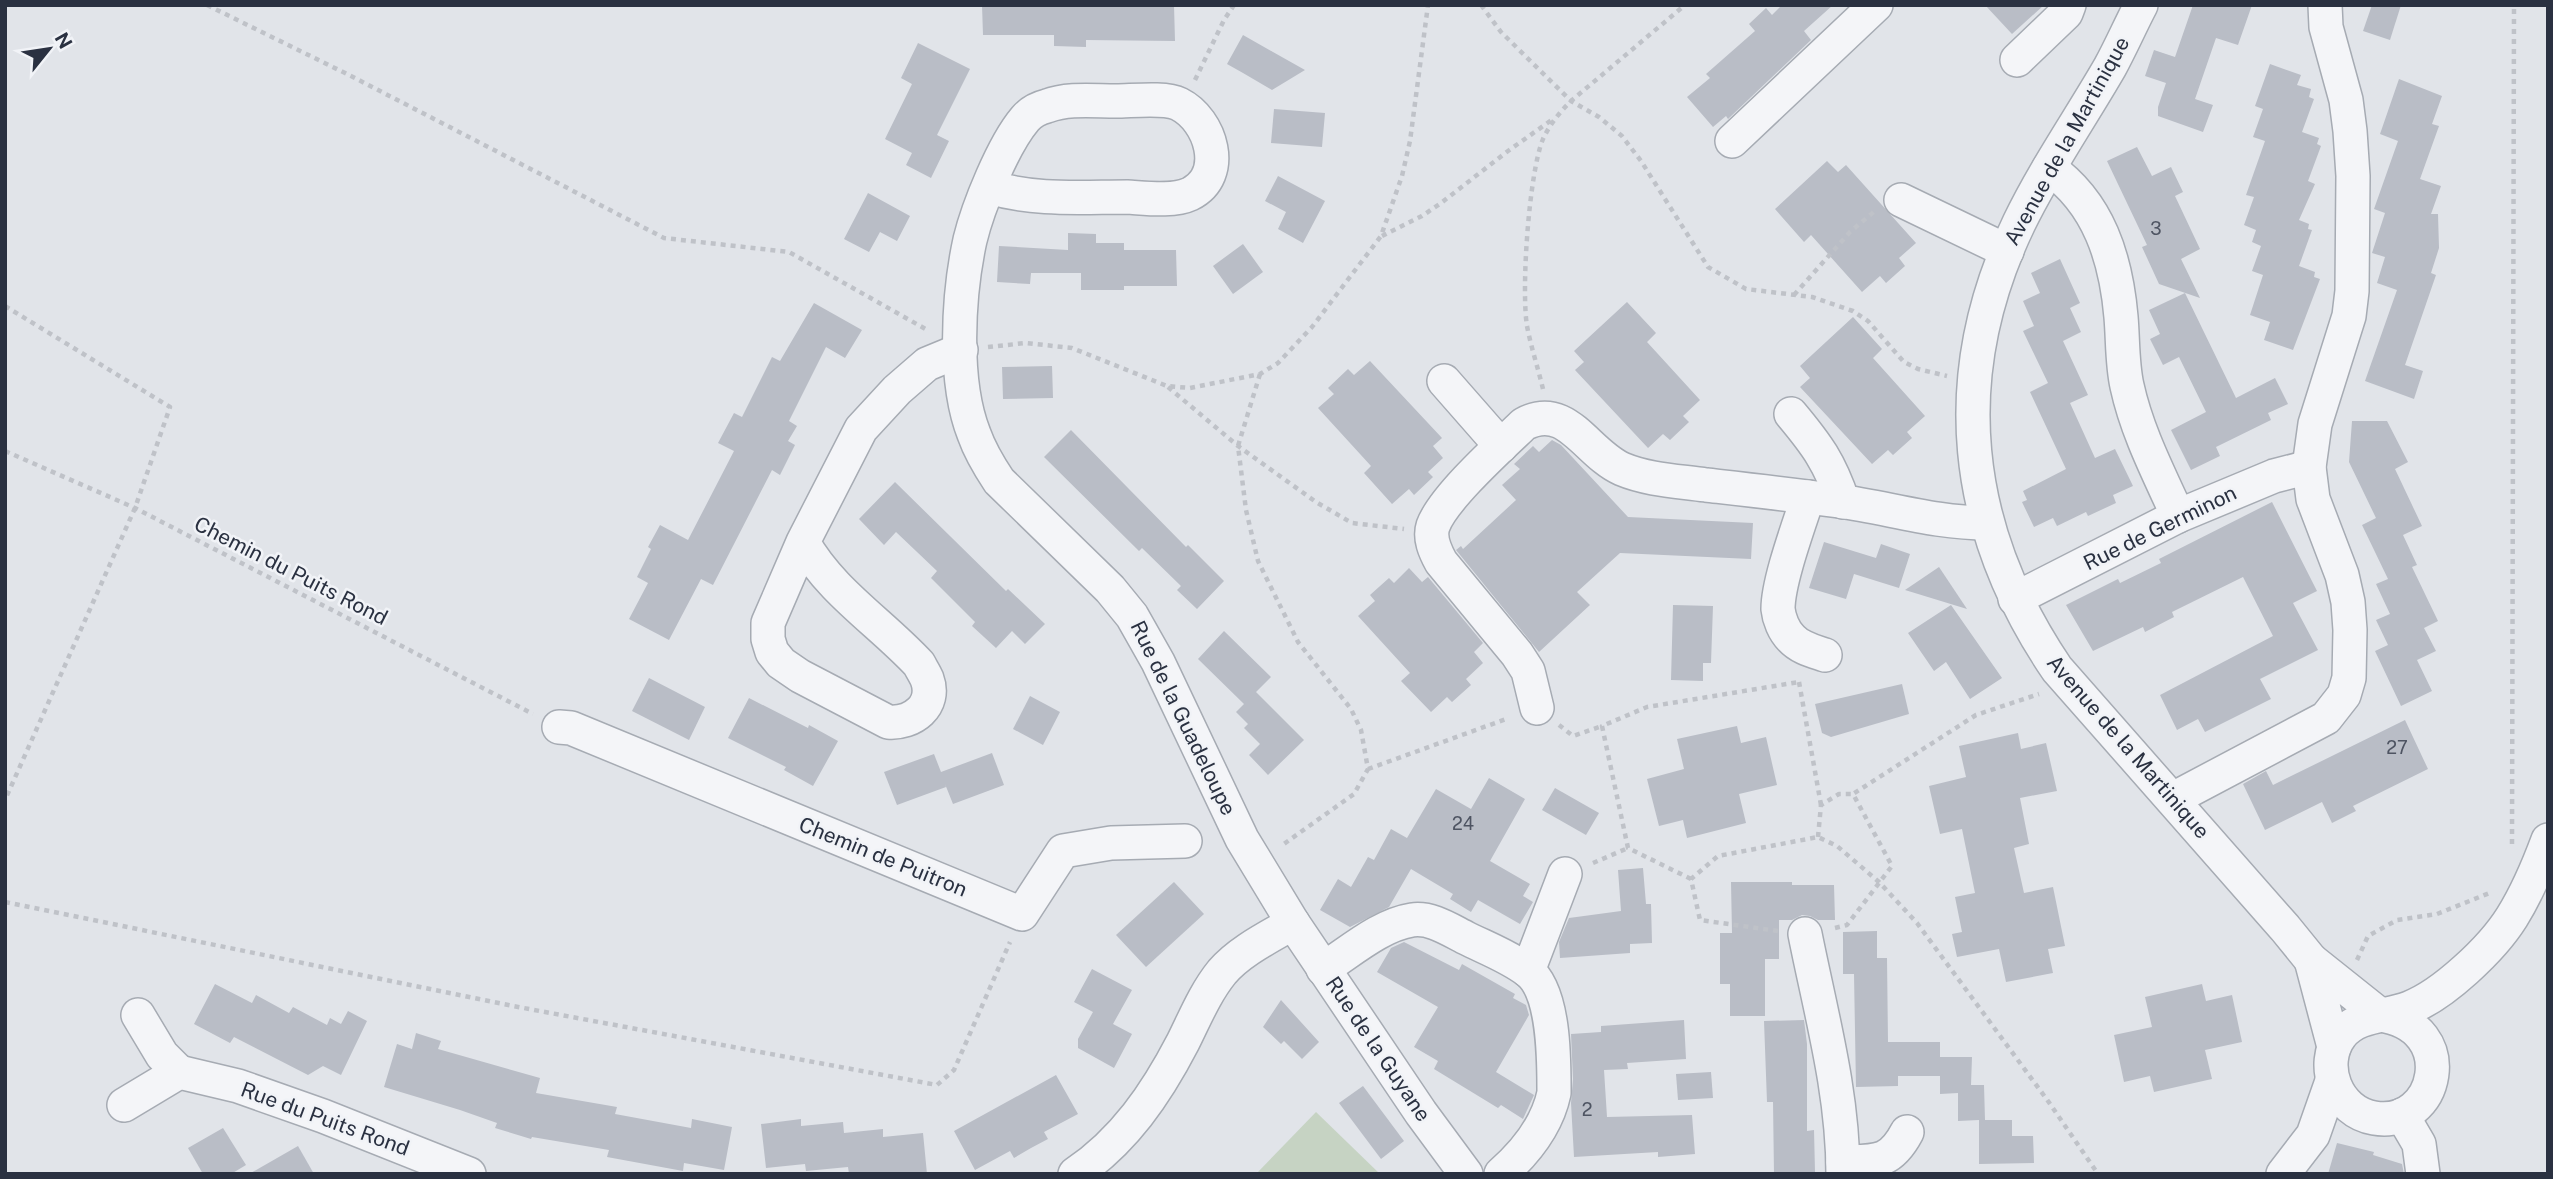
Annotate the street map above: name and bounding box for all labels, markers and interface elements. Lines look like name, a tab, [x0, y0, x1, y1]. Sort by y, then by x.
north arrow	[14, 14, 84, 84]
text: N	[50, 29, 77, 52]
street label: Avenue de la Martinique	[1999, 32, 2134, 249]
house number: 3	[2150, 218, 2162, 239]
street label: Rue de Germinon	[2079, 480, 2240, 575]
street label: Chemin du Puits Rond	[190, 511, 392, 630]
street label: Rue de la Guadeloupe	[1125, 616, 1241, 819]
street label: Avenue de la Martinique	[2042, 650, 2215, 843]
house number: 27	[2386, 737, 2408, 758]
street label: Chemin de Puitron	[795, 811, 971, 902]
house number: 24	[1452, 813, 1474, 834]
street label: Rue de la Guyane	[1321, 972, 1436, 1126]
street label: Rue du Puits Rond	[237, 1076, 413, 1161]
house number: 2	[1582, 1099, 1592, 1120]

